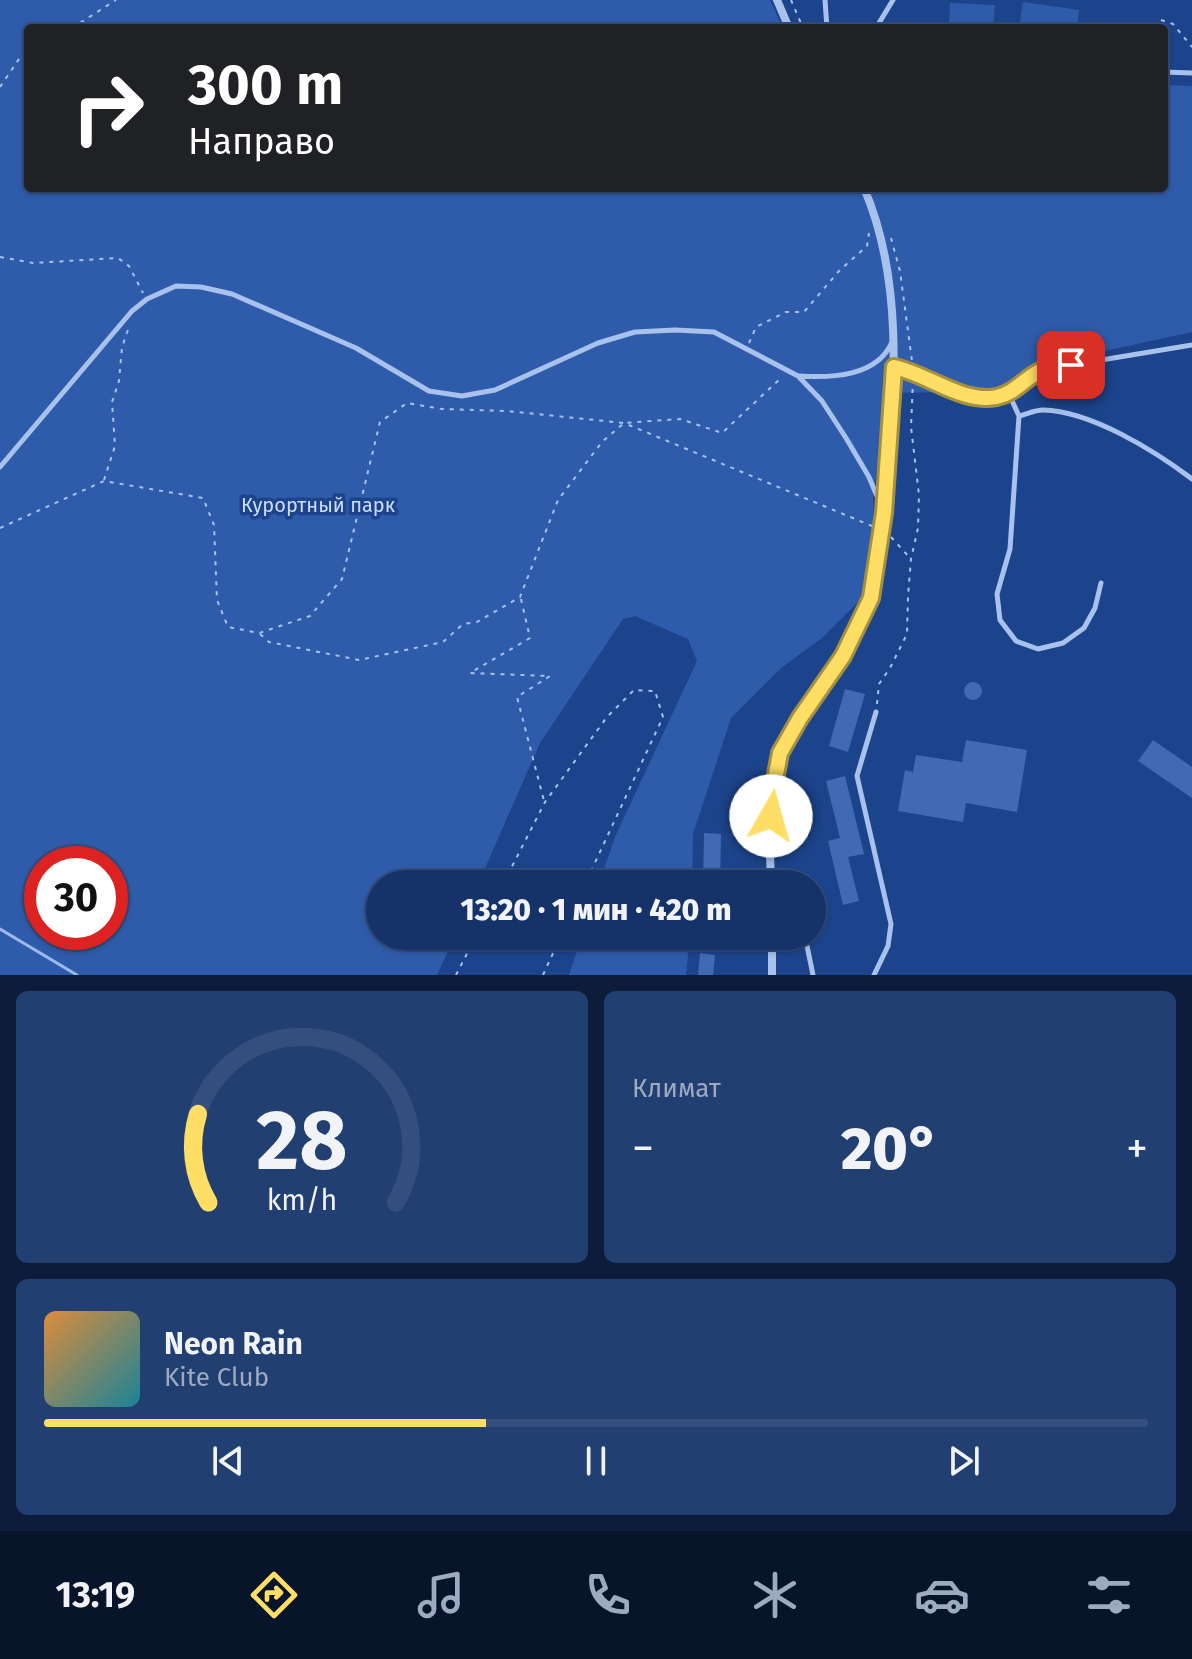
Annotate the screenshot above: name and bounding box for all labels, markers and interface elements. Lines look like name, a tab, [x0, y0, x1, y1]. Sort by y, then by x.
text: 300 m	[188, 52, 343, 119]
icon: right	[56, 56, 160, 160]
text: Направо	[188, 120, 335, 164]
pin	[1037, 331, 1105, 399]
icon: arrive	[1049, 343, 1093, 387]
park label: Курортный парк	[241, 493, 396, 517]
position arrow	[729, 774, 813, 858]
speed limit sign: 30	[24, 846, 128, 950]
text: 13:20 · 1 мин · 420 m	[460, 892, 732, 928]
text: Климат	[632, 1073, 721, 1104]
text: 28	[256, 1091, 348, 1191]
text: 20°	[841, 1113, 939, 1185]
text: −	[632, 1122, 654, 1175]
text: +	[1126, 1122, 1148, 1175]
text: km/h	[267, 1183, 337, 1218]
text: Neon Rain	[164, 1326, 303, 1362]
text: Kite Club	[164, 1362, 269, 1393]
icon: previous	[206, 1439, 250, 1483]
icon: pause	[574, 1439, 618, 1483]
icon: next	[942, 1439, 986, 1483]
icon: directions	[246, 1567, 302, 1623]
icon: music	[413, 1567, 469, 1623]
icon: phone	[580, 1567, 636, 1623]
icon: climate	[747, 1567, 803, 1623]
icon: car	[914, 1567, 970, 1623]
icon: filters	[1081, 1567, 1137, 1623]
text: 13:19	[55, 1573, 135, 1617]

